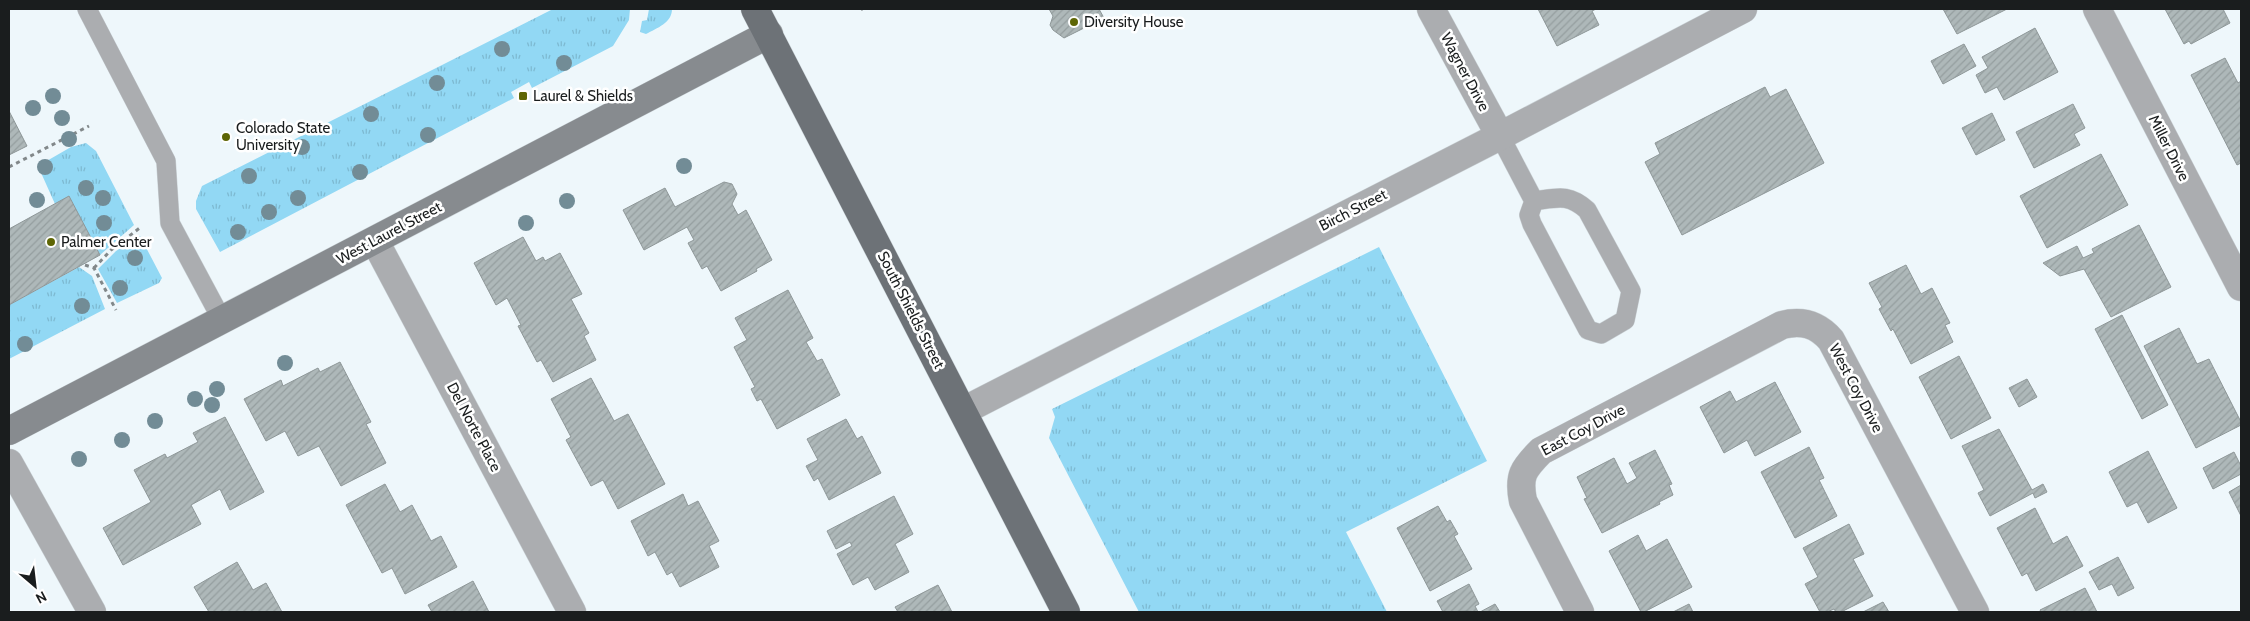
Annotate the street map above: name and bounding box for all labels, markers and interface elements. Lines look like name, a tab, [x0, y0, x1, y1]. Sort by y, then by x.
place label: Diversity House	[1084, 13, 1184, 31]
marker: Diversity House	[1068, 16, 1080, 28]
street label: Wagner Drive	[1437, 30, 1493, 115]
place label: Laurel & Shields	[533, 87, 633, 105]
marker: Laurel & Shields	[517, 90, 529, 102]
street label: Miller Drive	[2145, 112, 2193, 184]
place label: Colorado State University	[236, 119, 330, 154]
marker: Colorado State University	[220, 131, 232, 143]
street label: Birch Street	[1316, 185, 1390, 235]
street label: West Laurel Street	[333, 198, 445, 268]
place label: Palmer Center	[61, 233, 152, 251]
marker: Palmer Center	[45, 236, 57, 248]
street label: South Shields Street	[874, 248, 948, 372]
street label: West Coy Drive	[1825, 341, 1887, 436]
street label: Del Norte Place	[443, 379, 505, 475]
street label: East Coy Drive	[1538, 400, 1628, 460]
north arrow	[10, 561, 60, 611]
text: N	[33, 587, 50, 608]

